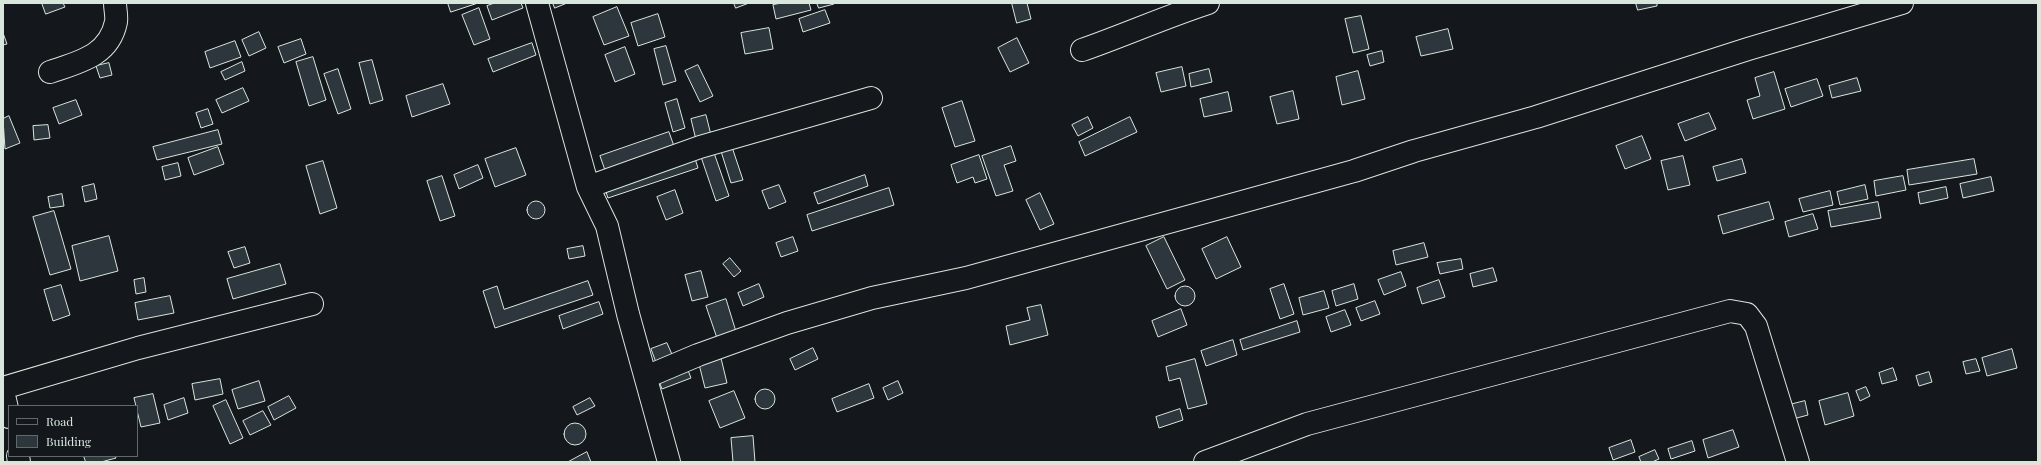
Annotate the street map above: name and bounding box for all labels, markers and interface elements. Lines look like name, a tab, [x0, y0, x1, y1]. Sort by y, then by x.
legend	[8, 405, 138, 457]
text: Road	[46, 413, 73, 429]
text: Building	[46, 433, 91, 449]

